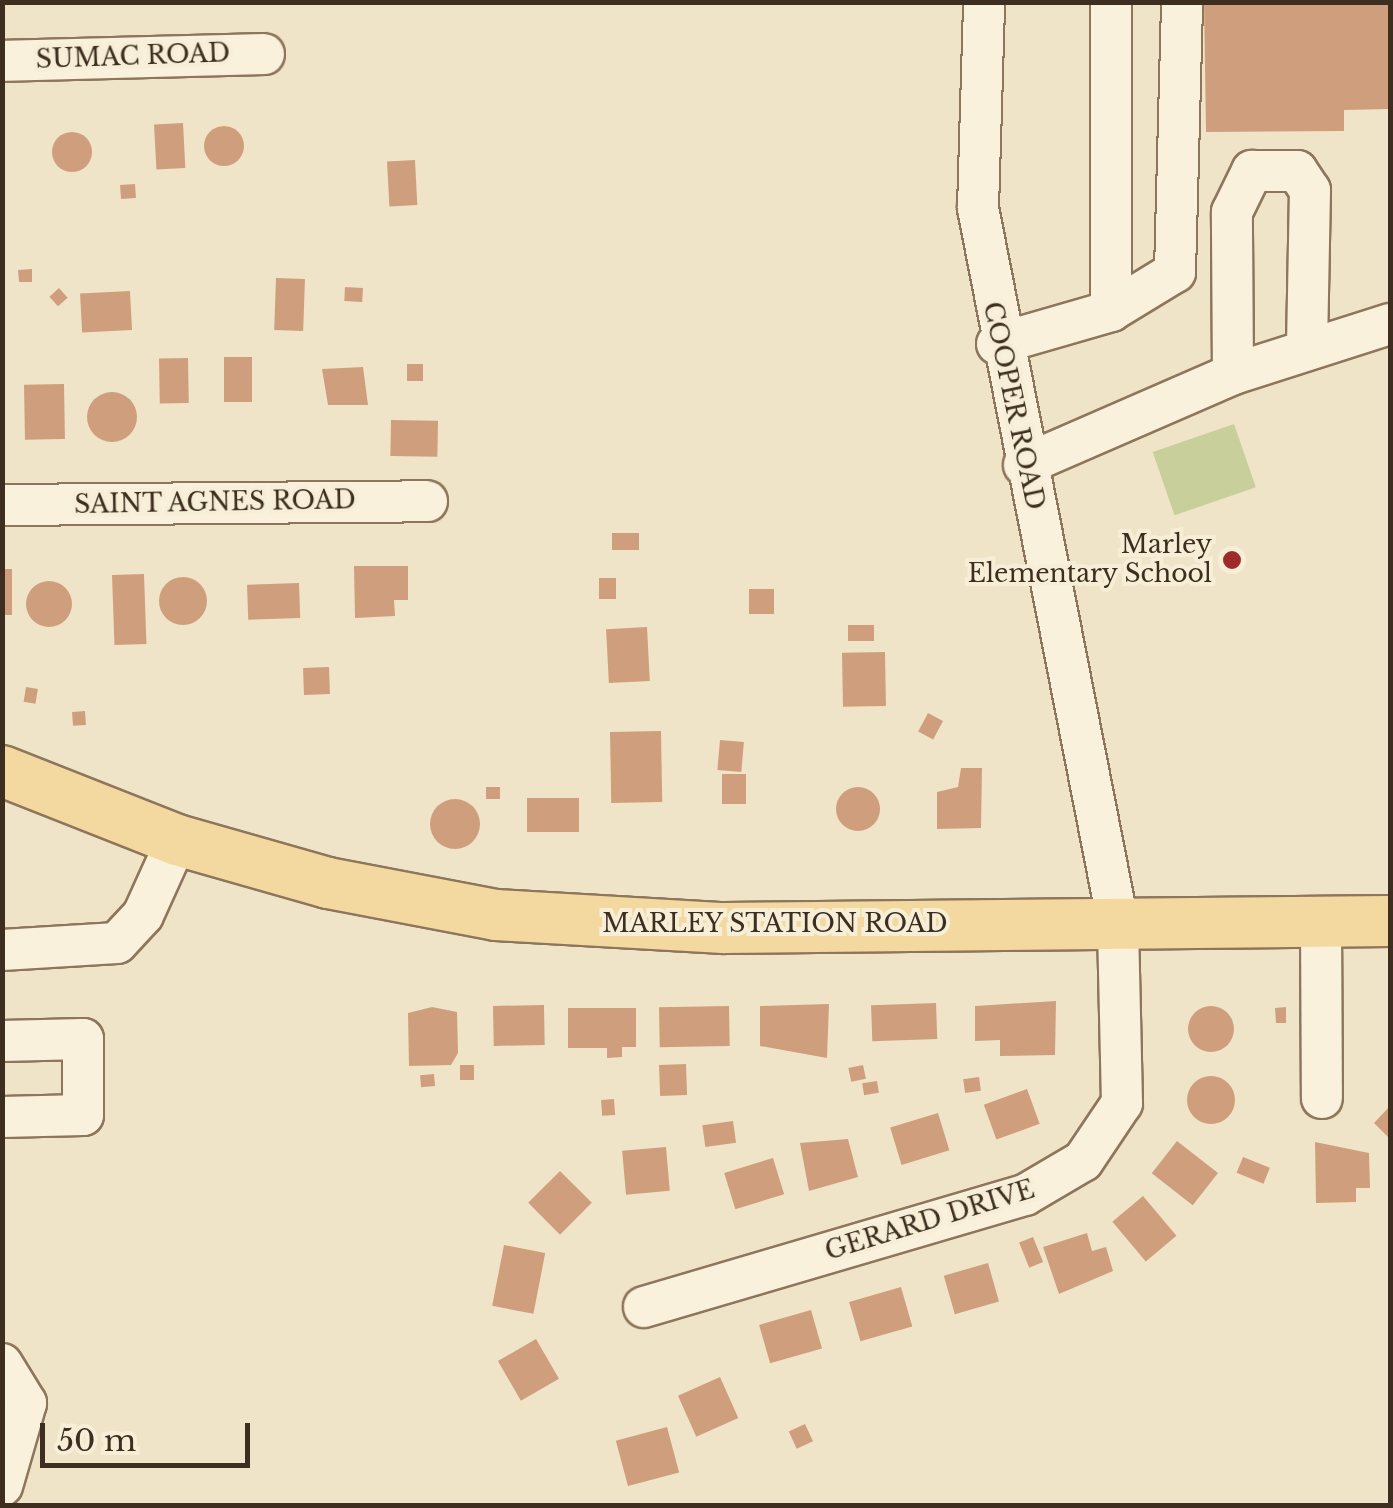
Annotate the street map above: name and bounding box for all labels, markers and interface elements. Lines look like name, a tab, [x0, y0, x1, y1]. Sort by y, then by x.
street label: SUMAC ROAD	[35, 39, 231, 75]
street label: COOPER ROAD	[976, 299, 1050, 513]
street label: SAINT AGNES ROAD	[73, 486, 357, 520]
place label: Marley Elementary School	[967, 531, 1212, 590]
marker: Marley Elementary School	[1221, 549, 1243, 571]
street label: MARLEY STATION ROAD	[602, 909, 948, 939]
street label: GERARD DRIVE	[822, 1175, 1038, 1267]
scale bar	[45, 1403, 255, 1465]
text: 50 m	[57, 1422, 136, 1459]

